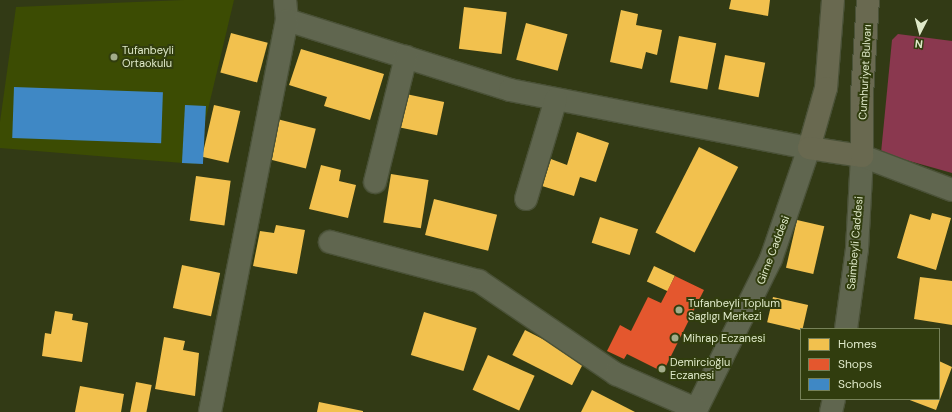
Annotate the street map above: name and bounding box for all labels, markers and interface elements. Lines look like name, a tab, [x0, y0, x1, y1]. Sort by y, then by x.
north arrow	[900, 12, 940, 52]
street label: Cumhuriyet Bulvarı	[856, 24, 874, 120]
text: N	[914, 37, 923, 51]
place label: Tufanbeyli Ortaokulu	[122, 44, 174, 70]
marker: Tufanbeyli Ortaokulu	[109, 52, 119, 62]
street label: Saimbeyli Caddesi	[844, 196, 866, 290]
street label: Girne Caddesi	[754, 214, 792, 286]
place label: Tufanbeyli Toplum Saglıgı Merkezi	[688, 297, 780, 323]
marker: Tufanbeyli Toplum Saglıgı Merkezi	[673, 304, 685, 316]
legend	[800, 328, 940, 400]
place label: Mihrap Eczanesi	[683, 331, 765, 345]
marker: Mihrap Eczanesi	[670, 333, 680, 343]
text: Homes	[838, 336, 877, 352]
place label: Demircioğlu Eczanesi	[670, 356, 730, 382]
text: Shops	[838, 356, 873, 372]
marker: Demircioğlu Eczanesi	[657, 364, 667, 374]
text: Schools	[838, 376, 882, 392]

